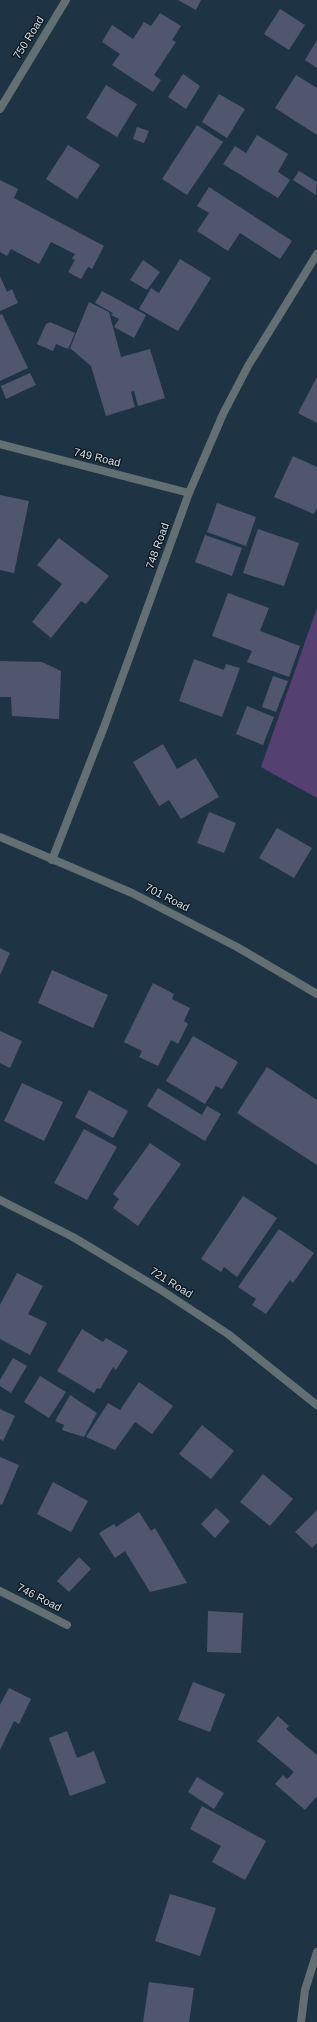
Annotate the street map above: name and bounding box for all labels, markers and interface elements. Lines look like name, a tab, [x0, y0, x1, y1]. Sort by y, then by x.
street label: 750 Road	[11, 14, 47, 62]
street label: 749 Road	[72, 446, 122, 470]
street label: 748 Road	[144, 521, 172, 571]
street label: 701 Road	[143, 881, 191, 915]
street label: 721 Road	[147, 1265, 195, 1301]
street label: 746 Road	[15, 1581, 63, 1615]

